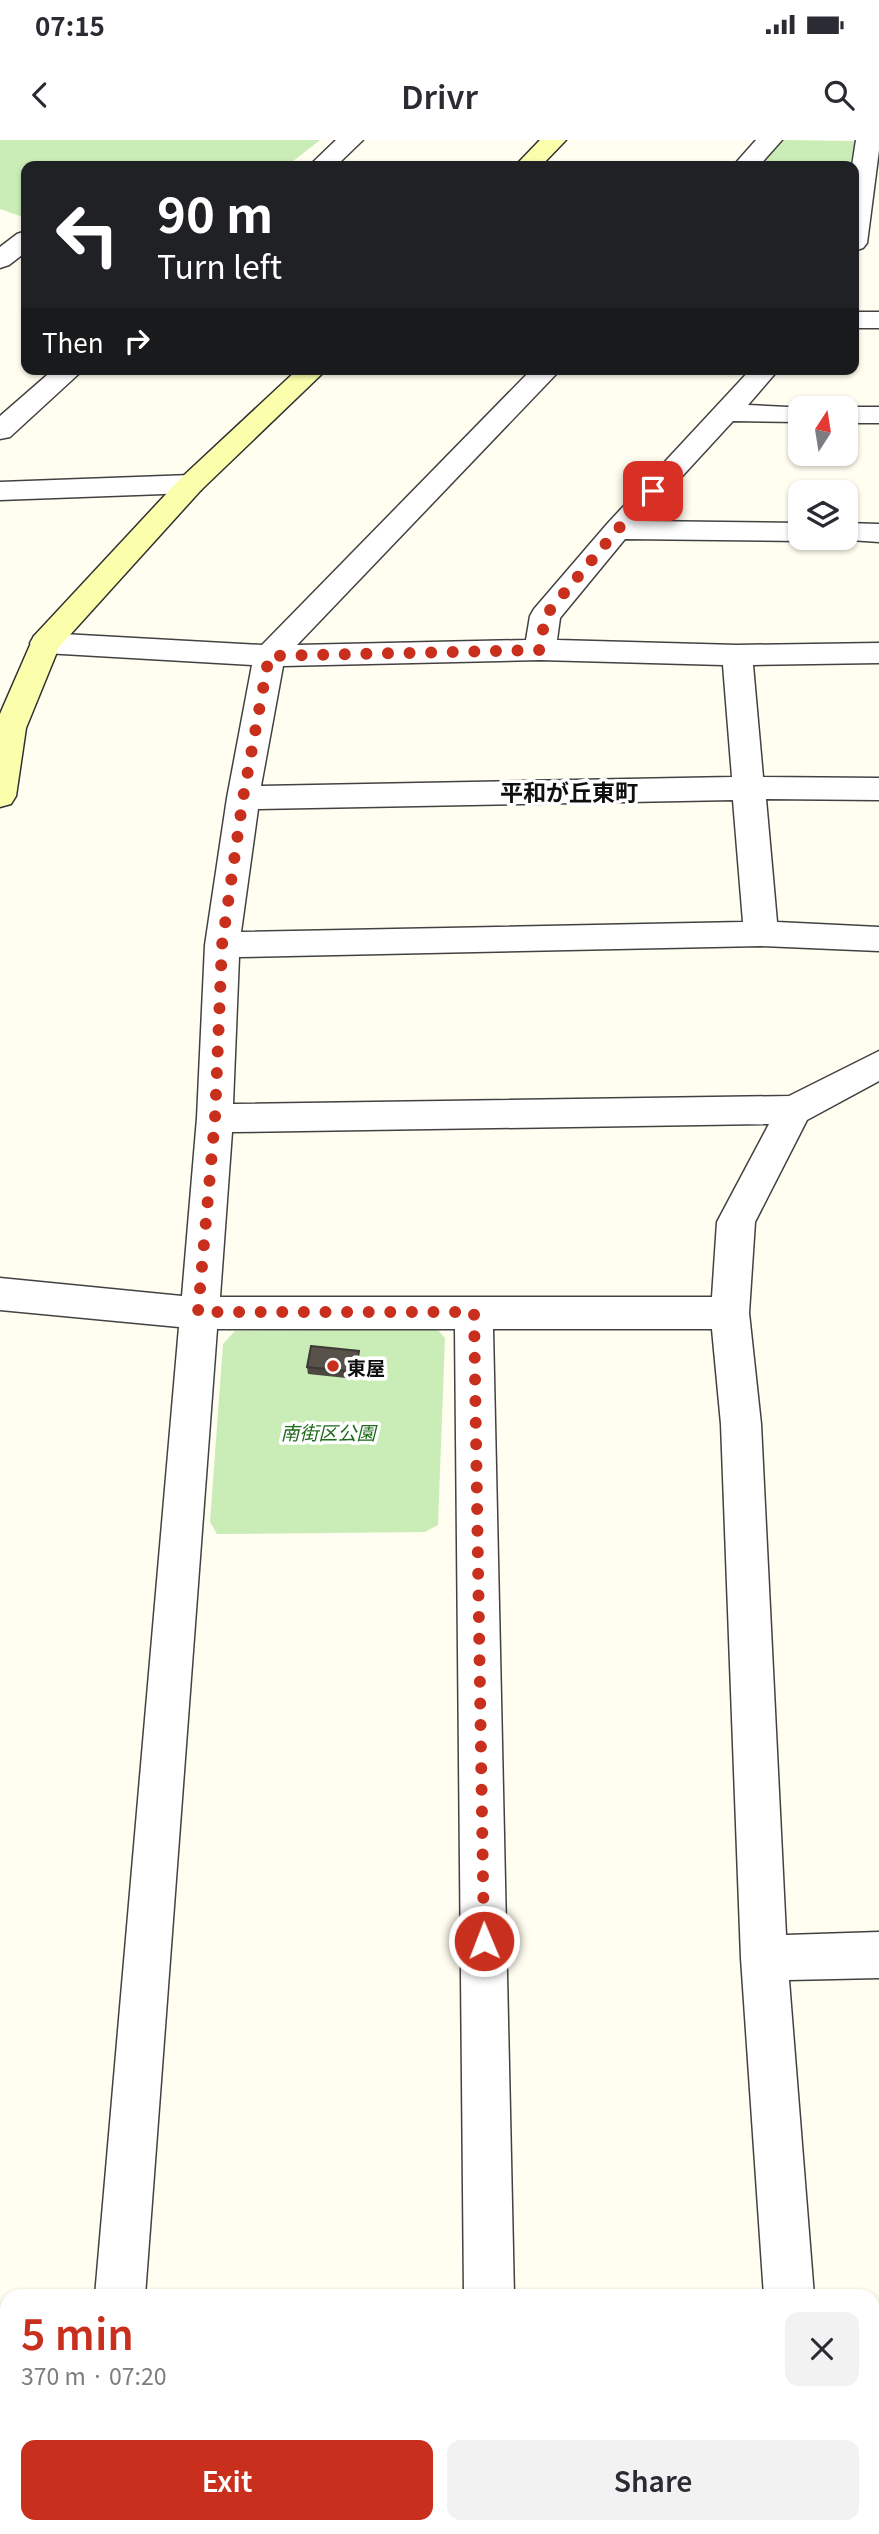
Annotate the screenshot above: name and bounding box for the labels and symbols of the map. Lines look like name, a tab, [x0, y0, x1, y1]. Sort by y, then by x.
north arrow	[788, 396, 858, 466]
pin	[623, 461, 683, 521]
district label: 平和が丘東町	[500, 774, 638, 808]
place label: 東屋	[347, 1353, 385, 1380]
marker: 東屋	[325, 1358, 341, 1374]
park label: 南街区公園	[280, 1418, 378, 1445]
position arrow	[447, 1904, 521, 1978]

